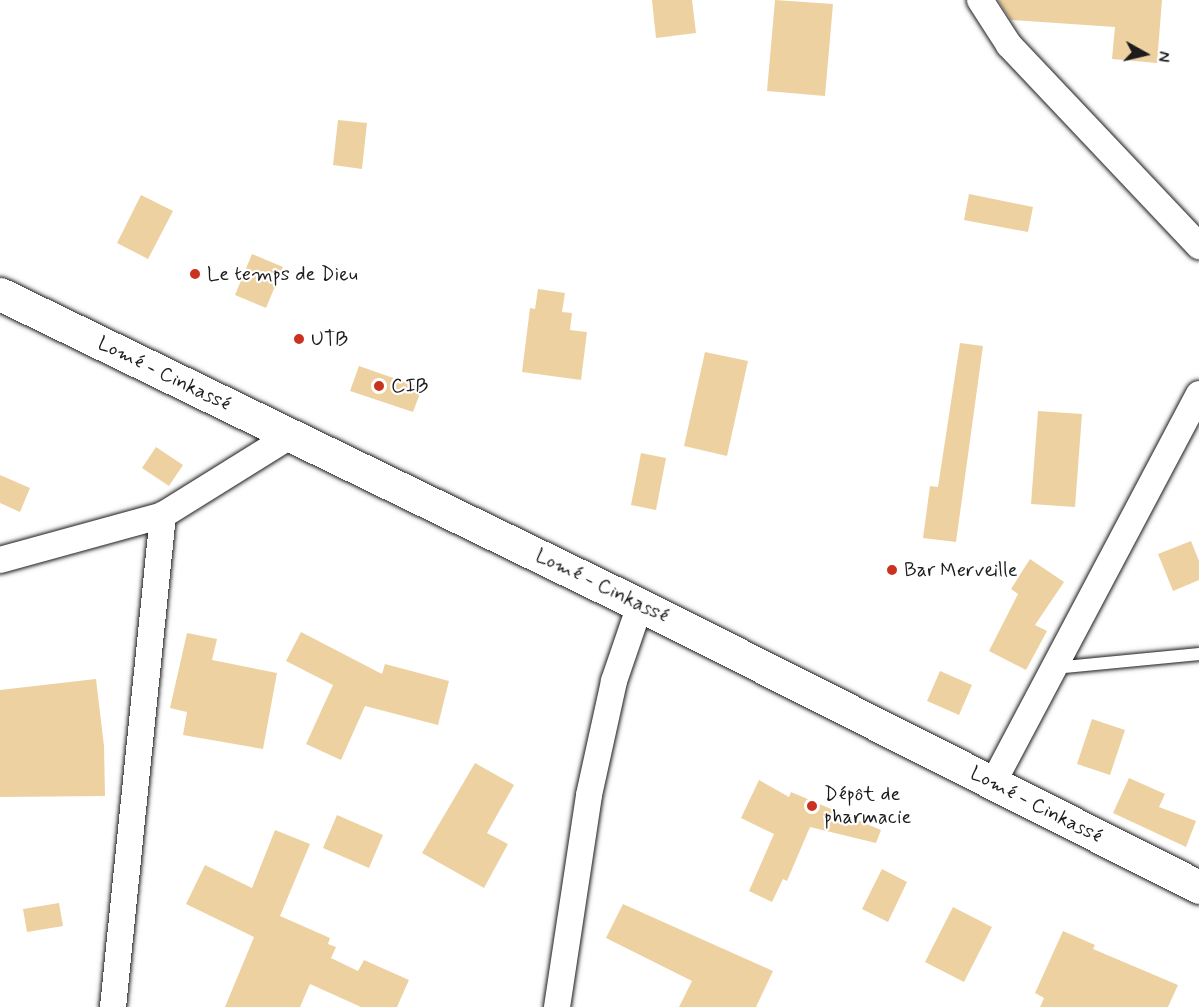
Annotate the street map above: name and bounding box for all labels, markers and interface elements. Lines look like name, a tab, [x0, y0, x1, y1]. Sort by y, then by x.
north arrow	[1115, 24, 1175, 84]
text: N	[1152, 50, 1174, 63]
place label: Le temps de Dieu	[207, 262, 360, 286]
marker: Le temps de Dieu	[188, 267, 202, 281]
place label: UTB	[311, 327, 348, 351]
street label: Lomé - Cinkassé	[94, 331, 234, 417]
marker: UTB	[292, 332, 306, 346]
place label: CIB	[391, 374, 428, 398]
marker: CIB	[372, 379, 386, 393]
street label: Lomé - Cinkassé	[532, 543, 672, 629]
place label: Bar Merveille	[904, 558, 1018, 582]
marker: Bar Merveille	[885, 563, 899, 577]
street label: Lomé - Cinkassé	[966, 761, 1106, 849]
place label: Dépôt de pharmacie	[824, 783, 911, 830]
marker: Dépôt de pharmacie	[805, 799, 819, 813]

